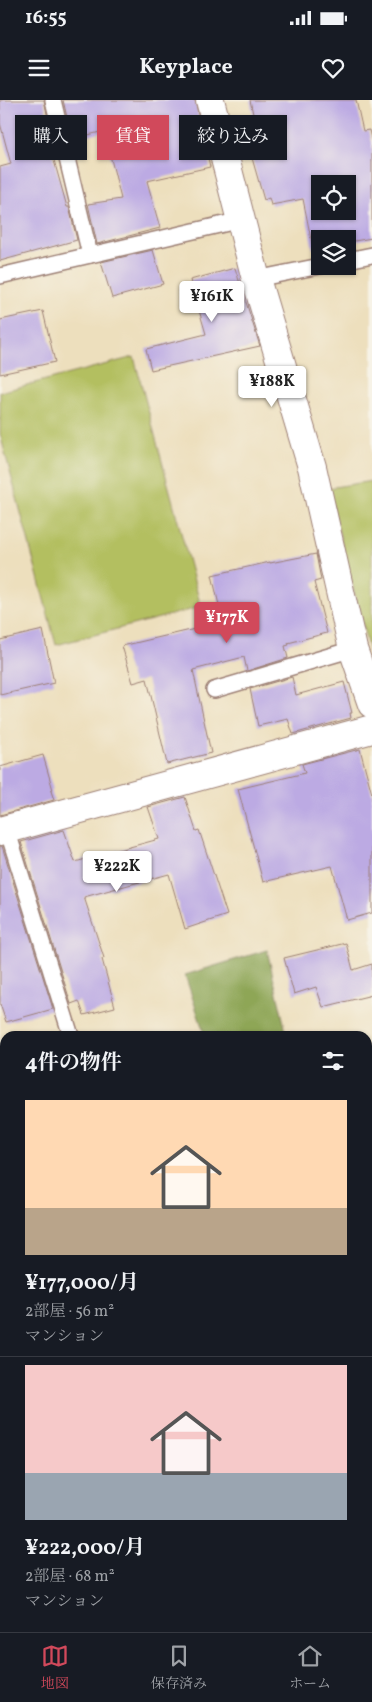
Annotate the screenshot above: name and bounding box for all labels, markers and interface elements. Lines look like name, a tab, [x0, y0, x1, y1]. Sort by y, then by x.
text: 16:55	[25, 5, 67, 31]
text: Keyplace	[139, 52, 233, 83]
icon: menu	[25, 54, 53, 82]
icon: heart	[319, 54, 347, 82]
chip: 購入	[15, 115, 87, 160]
chip: 賃貸	[97, 115, 169, 160]
chip: 絞り込み	[179, 115, 287, 160]
map controls	[311, 175, 356, 275]
button: locate	[311, 175, 356, 220]
button: layers	[311, 230, 356, 275]
pin: ¥161K	[177, 280, 247, 323]
text: ¥161K	[190, 286, 234, 308]
pin: ¥188K	[237, 366, 307, 408]
text: ¥188K	[249, 371, 295, 393]
pin: ¥177K	[192, 602, 262, 644]
text: ¥177K	[205, 607, 249, 629]
pin: ¥222K	[82, 850, 152, 893]
text: ¥222K	[94, 856, 140, 878]
icon: filters	[319, 1047, 347, 1075]
text: 4件の物件	[25, 1049, 122, 1078]
icon: home	[141, 1132, 231, 1222]
text: ¥177,000/月	[25, 1269, 139, 1298]
text: 2部屋 · 56 m²	[25, 1301, 114, 1323]
text: マンション	[25, 1326, 104, 1348]
icon: home	[141, 1398, 231, 1488]
text: ¥222,000/月	[25, 1534, 145, 1563]
text: 2部屋 · 68 m²	[25, 1566, 115, 1588]
text: マンション	[25, 1591, 104, 1613]
tab: 地図	[41, 1642, 69, 1694]
tab: 保存済み	[151, 1642, 207, 1694]
tab: ホーム	[289, 1642, 331, 1694]

